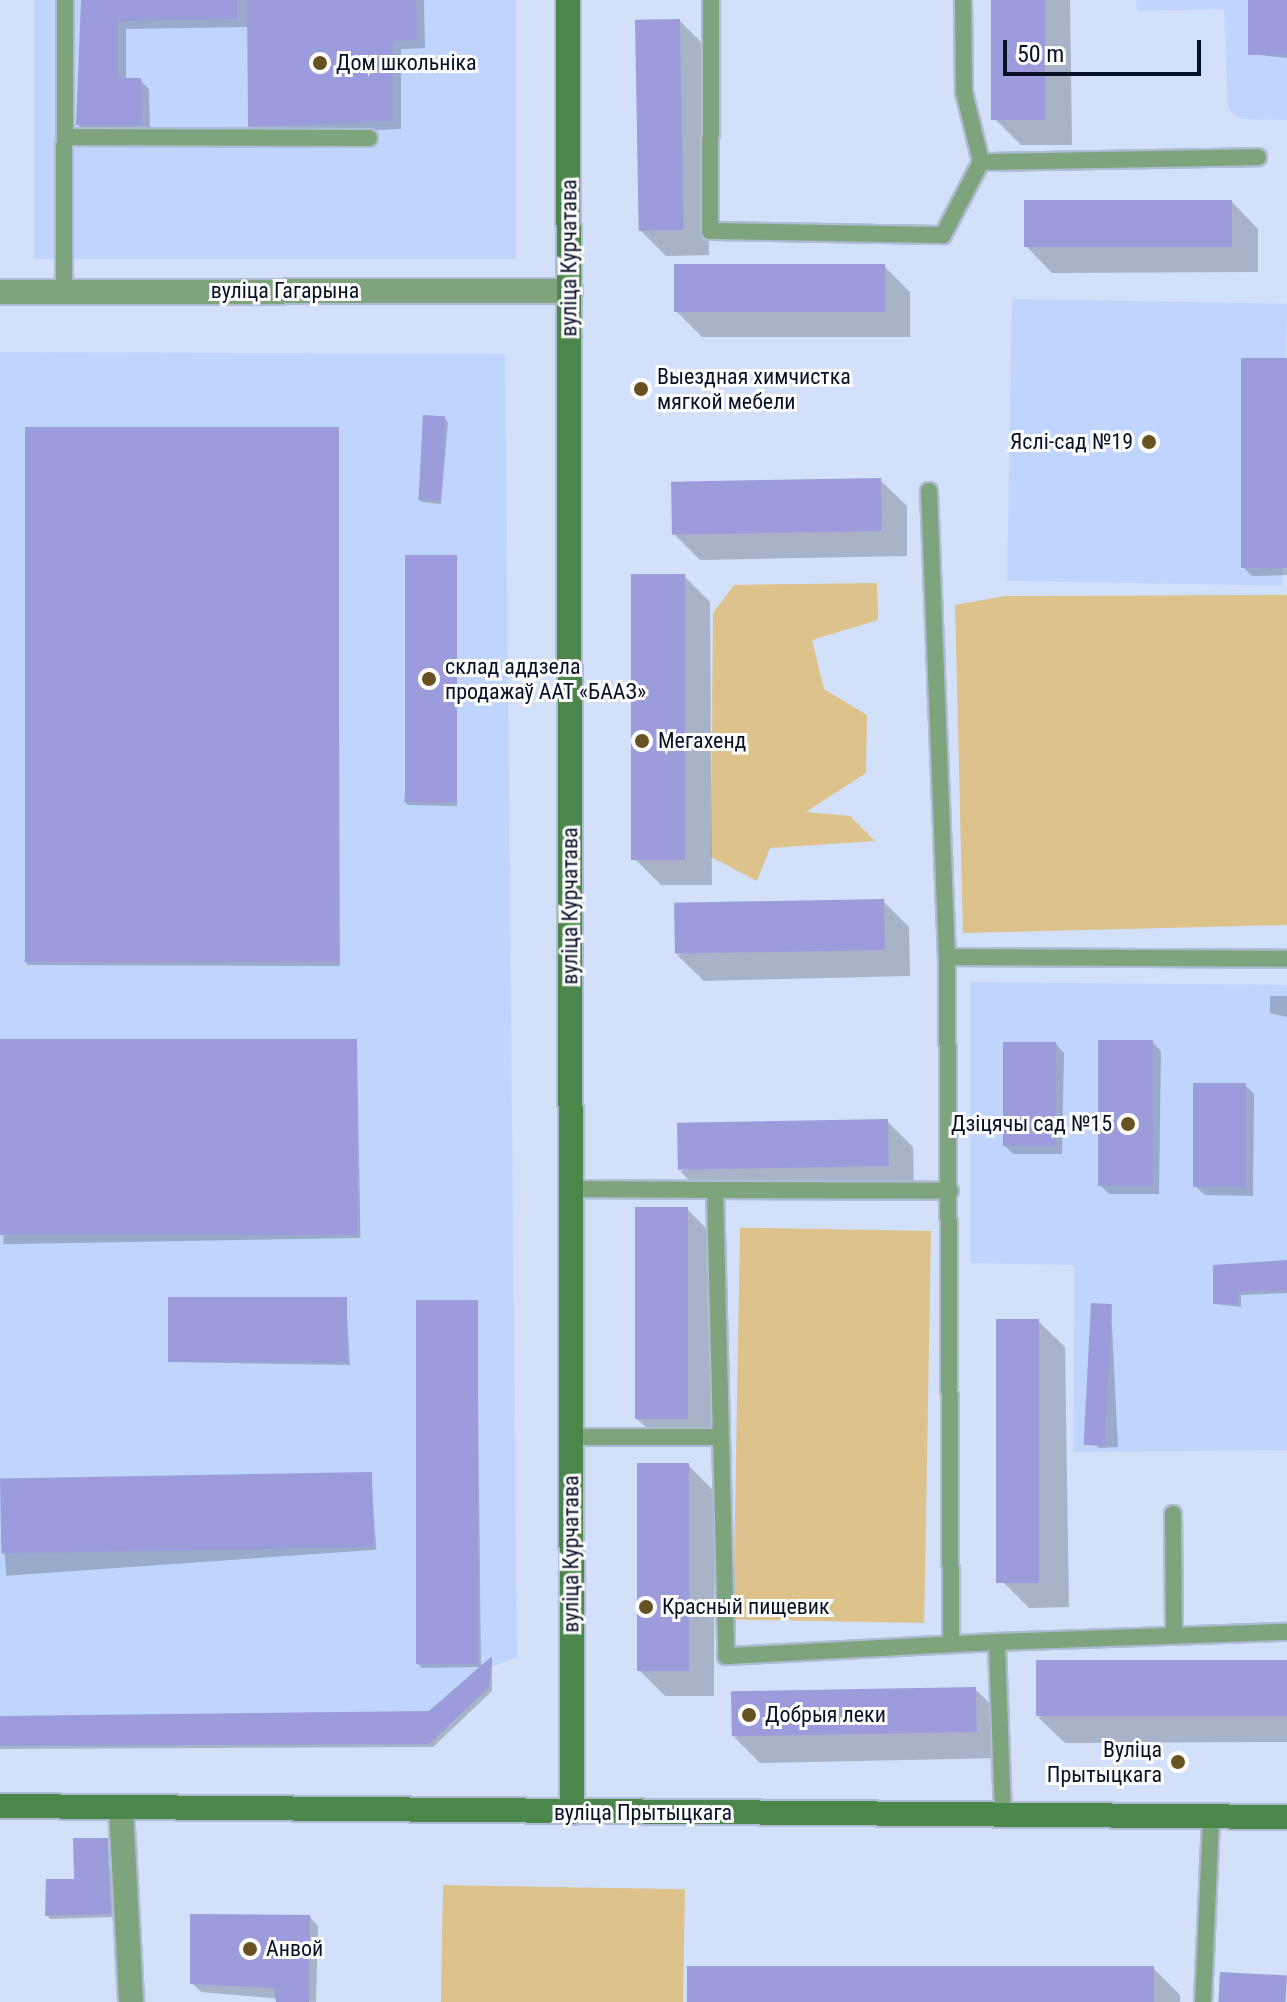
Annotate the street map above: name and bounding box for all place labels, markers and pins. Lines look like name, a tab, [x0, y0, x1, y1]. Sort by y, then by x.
place label: Дом школьніка	[336, 50, 477, 76]
marker: Дом школьніка	[311, 54, 329, 72]
place label: Выездная химчистка мягкой мебели	[657, 363, 851, 414]
marker: Выездная химчистка мягкой мебели	[632, 380, 650, 398]
place label: Яслі-сад №19	[1010, 429, 1133, 455]
marker: Яслі-сад №19	[1140, 433, 1158, 451]
place label: склад аддзела продажаў ААТ «БААЗ»	[445, 653, 647, 704]
marker: склад аддзела продажаў ААТ «БААЗ»	[420, 670, 438, 688]
place label: Мегахенд	[658, 728, 746, 754]
marker: Мегахенд	[633, 732, 651, 750]
place label: Дзіцячы сад №15	[951, 1111, 1112, 1137]
marker: Дзіцячы сад №15	[1119, 1115, 1137, 1133]
place label: Красный пищевик	[662, 1594, 830, 1620]
marker: Красный пищевик	[637, 1598, 655, 1616]
place label: Добрыя леки	[765, 1702, 886, 1728]
marker: Добрыя леки	[740, 1706, 758, 1724]
place label: Вуліца Прытыцкага	[1047, 1736, 1162, 1788]
marker: Вуліца Прытыцкага	[1169, 1753, 1187, 1771]
place label: Анвой	[266, 1936, 323, 1962]
marker: Анвой	[241, 1940, 259, 1958]

